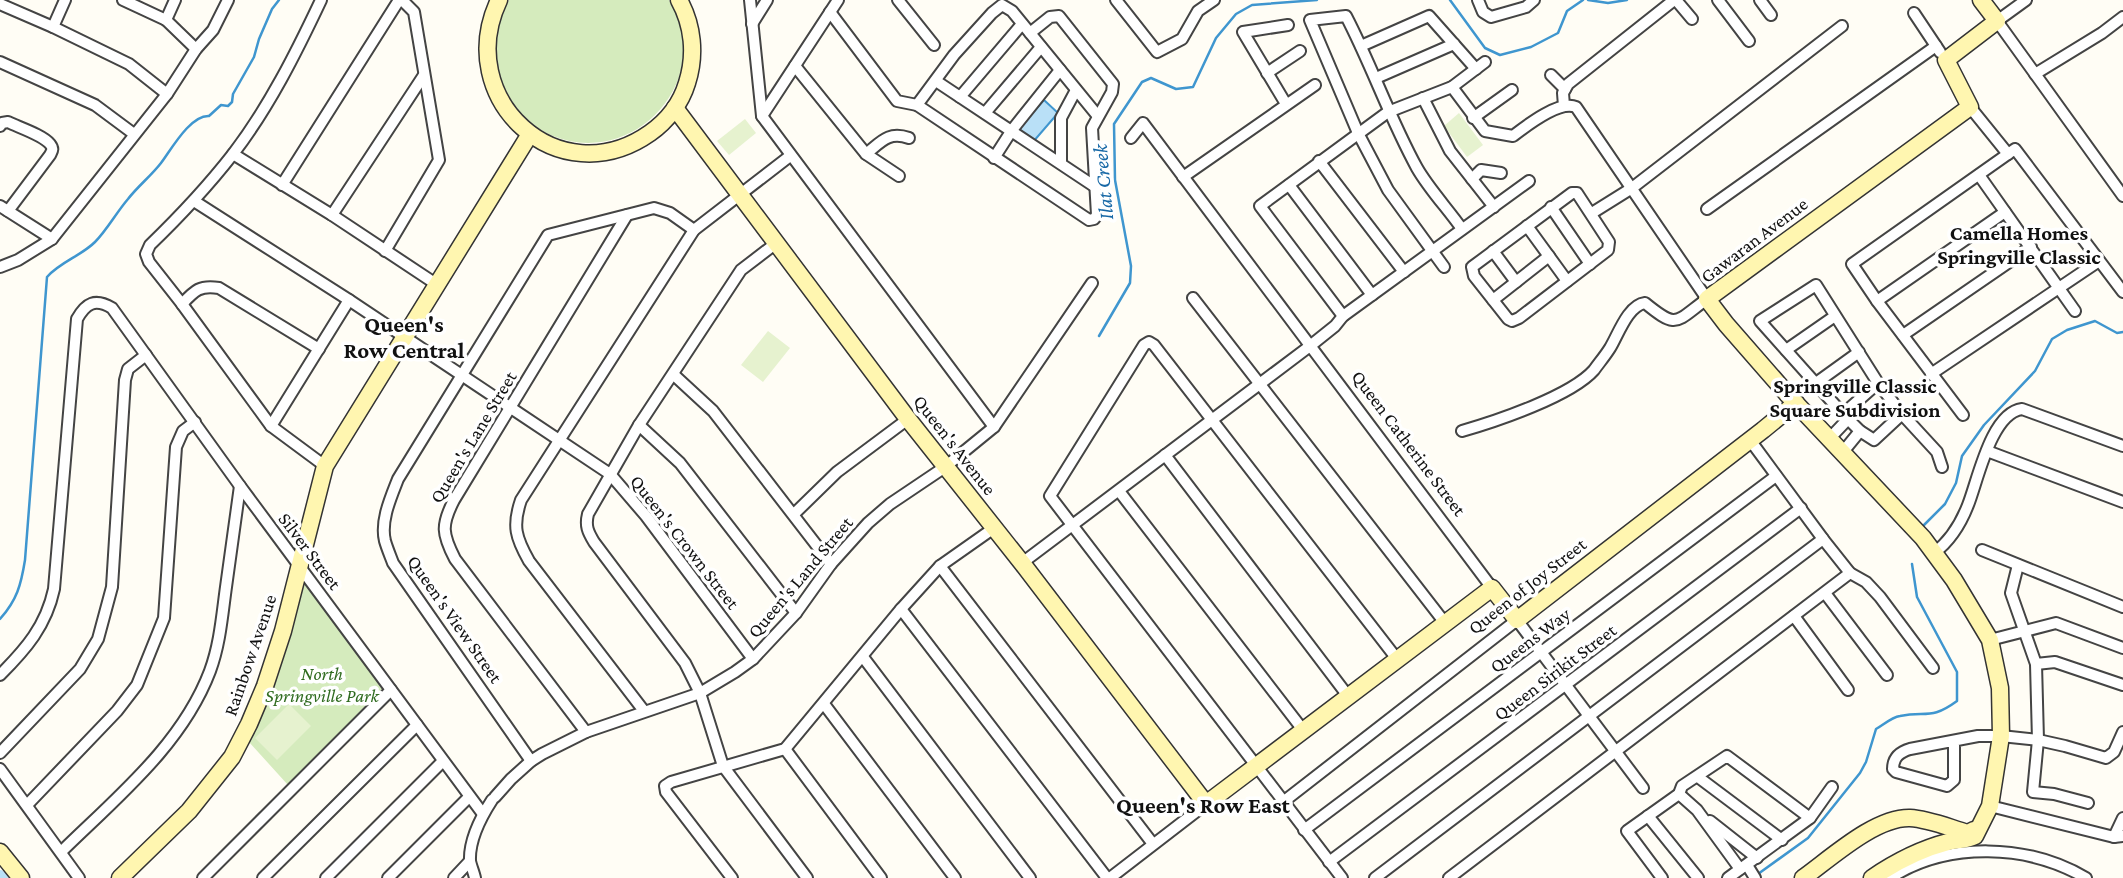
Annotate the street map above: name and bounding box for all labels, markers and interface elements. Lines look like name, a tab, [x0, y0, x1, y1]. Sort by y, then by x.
water label: Ilat Creek	[1088, 142, 1118, 221]
street label: Gawaran Avenue	[1696, 193, 1812, 287]
district label: Camella Homes Springville Classic	[1937, 221, 2101, 269]
district label: Queen's Row Central	[344, 311, 465, 363]
street label: Queen Catherine Street	[1348, 366, 1471, 520]
street label: Queen's Lane Street	[425, 367, 521, 507]
district label: Springville Classic Square Subdivision	[1769, 374, 1941, 422]
street label: Queen's Avenue	[909, 391, 1001, 499]
street label: Queen's Crown Street	[626, 471, 744, 614]
street label: Silver Street	[274, 508, 346, 594]
street label: Queen's Land Street	[743, 512, 857, 642]
street label: Queen of Joy Street	[1464, 533, 1591, 639]
street label: Queen's View Street	[403, 551, 507, 687]
street label: Rainbow Avenue	[219, 592, 281, 718]
street label: Queens Way	[1486, 603, 1574, 677]
street label: Queen Sirikit Street	[1490, 619, 1621, 725]
park label: North Springville Park	[265, 663, 380, 706]
district label: Queen's Row East	[1116, 792, 1291, 818]

